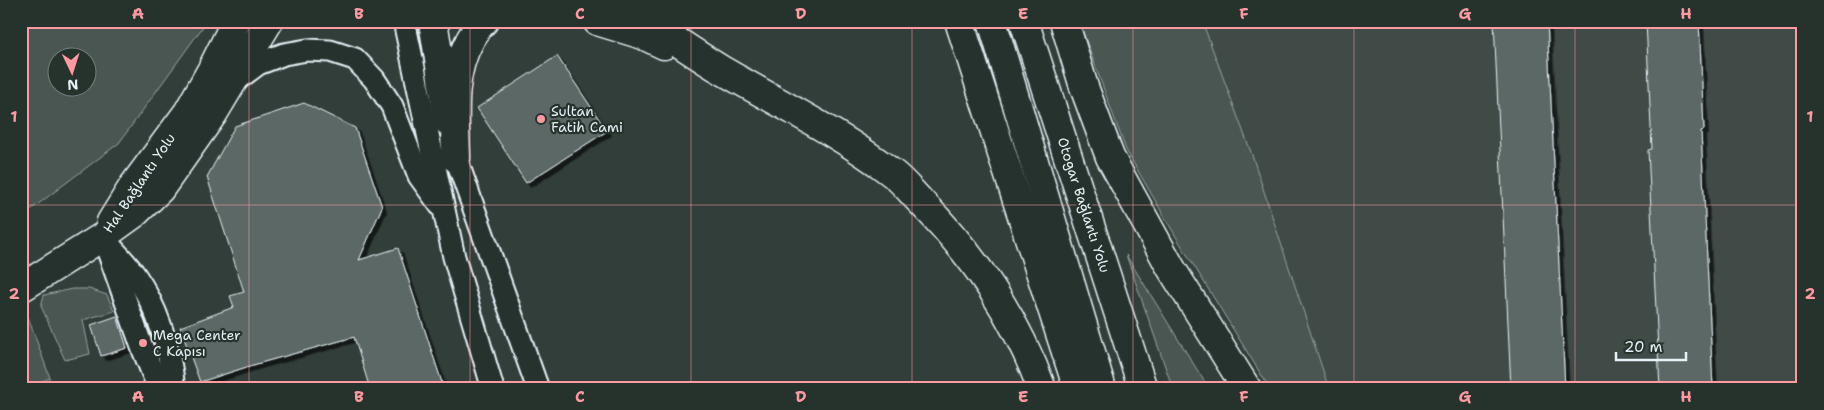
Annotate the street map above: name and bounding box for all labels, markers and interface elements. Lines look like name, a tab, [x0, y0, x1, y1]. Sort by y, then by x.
text: A	[132, 3, 144, 24]
text: B	[354, 3, 364, 24]
text: C	[575, 3, 585, 24]
text: D	[795, 3, 807, 24]
text: E	[1018, 3, 1028, 24]
text: F	[1239, 3, 1249, 24]
text: G	[1459, 3, 1472, 24]
text: H	[1680, 3, 1692, 24]
north arrow	[48, 48, 98, 98]
text: N	[67, 76, 79, 94]
place label: Sultan Fatih Cami	[551, 102, 623, 136]
text: 1	[10, 106, 18, 127]
text: 1	[1806, 106, 1814, 127]
marker: Sultan Fatih Cami	[535, 113, 547, 125]
street label: Hal Bağlantı Yolu	[99, 130, 179, 236]
street label: Otogar Bağlantı Yolu	[1054, 135, 1114, 275]
text: 2	[8, 283, 20, 304]
text: 2	[1804, 283, 1816, 304]
place label: Mega Center C Kapısı	[153, 326, 241, 360]
scale bar	[1616, 330, 1686, 362]
marker: Mega Center C Kapısı	[137, 337, 149, 349]
text: 20 m	[1624, 337, 1663, 357]
text: A	[132, 386, 144, 407]
text: B	[354, 386, 364, 407]
text: C	[575, 386, 585, 407]
text: D	[795, 386, 807, 407]
text: E	[1018, 386, 1028, 407]
text: F	[1239, 386, 1249, 407]
text: G	[1459, 386, 1472, 407]
text: H	[1680, 386, 1692, 407]

